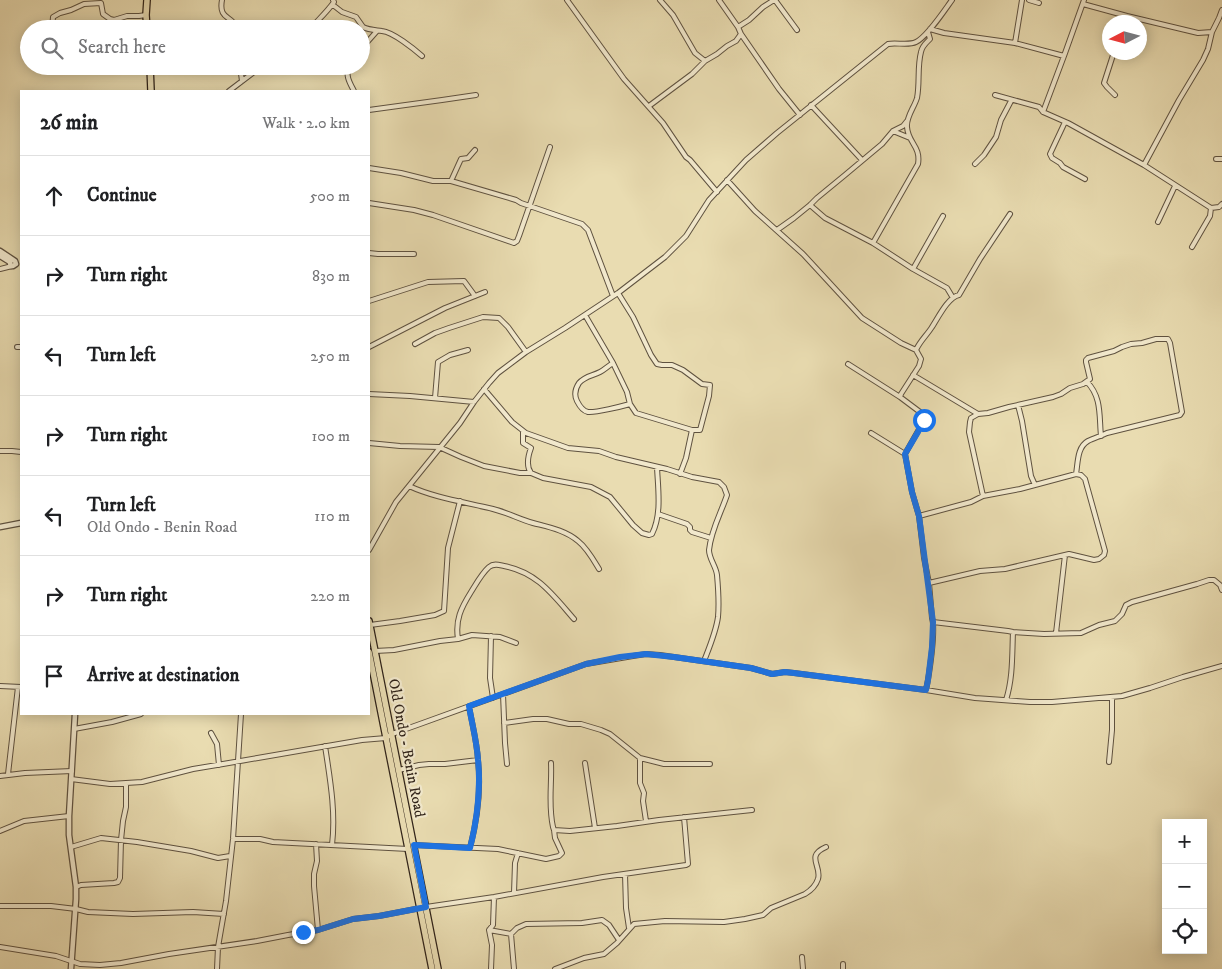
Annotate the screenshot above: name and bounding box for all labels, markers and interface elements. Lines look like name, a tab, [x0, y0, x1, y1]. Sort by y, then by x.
north arrow	[1102, 15, 1147, 60]
search box	[20, 20, 370, 75]
icon: search	[38, 34, 66, 62]
text: Search here	[78, 36, 166, 59]
text: 26 min	[40, 110, 98, 136]
text: Walk · 2.0 km	[262, 113, 350, 133]
icon: ahead	[40, 182, 68, 210]
text: Continue	[87, 184, 157, 207]
text: 500 m	[309, 186, 350, 206]
icon: right	[40, 262, 68, 290]
text: Turn right	[87, 264, 167, 287]
text: 830 m	[312, 266, 350, 286]
icon: left	[40, 342, 68, 370]
text: Turn left	[87, 344, 156, 367]
text: 250 m	[310, 346, 350, 366]
route start	[913, 409, 936, 432]
icon: right	[40, 422, 68, 450]
text: Turn right	[87, 424, 167, 447]
text: 100 m	[312, 426, 350, 446]
text: Turn left	[87, 494, 156, 517]
icon: left	[40, 502, 68, 530]
text: 110 m	[314, 506, 350, 526]
text: Old Ondo - Benin Road	[87, 517, 237, 537]
icon: right	[40, 582, 68, 610]
text: Turn right	[87, 584, 167, 607]
text: 220 m	[310, 586, 350, 606]
icon: arrive	[40, 662, 68, 690]
text: Arrive at destination	[87, 664, 239, 687]
street label: Old Ondo - Benin Road	[384, 677, 429, 820]
map controls	[1162, 819, 1207, 954]
button: +	[1162, 819, 1207, 864]
button: −	[1162, 864, 1207, 909]
button: locate	[1162, 909, 1207, 954]
route end	[292, 921, 315, 944]

